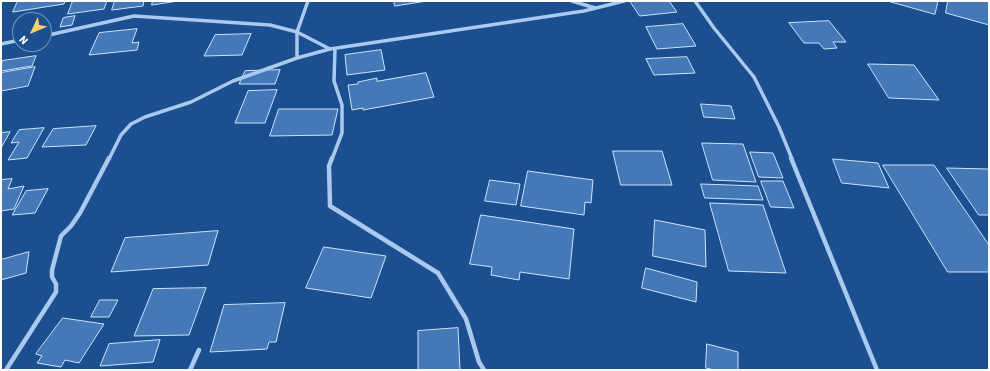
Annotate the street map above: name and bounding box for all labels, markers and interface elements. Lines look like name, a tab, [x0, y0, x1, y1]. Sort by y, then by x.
north arrow	[12, 12, 52, 52]
text: N	[16, 32, 32, 48]

